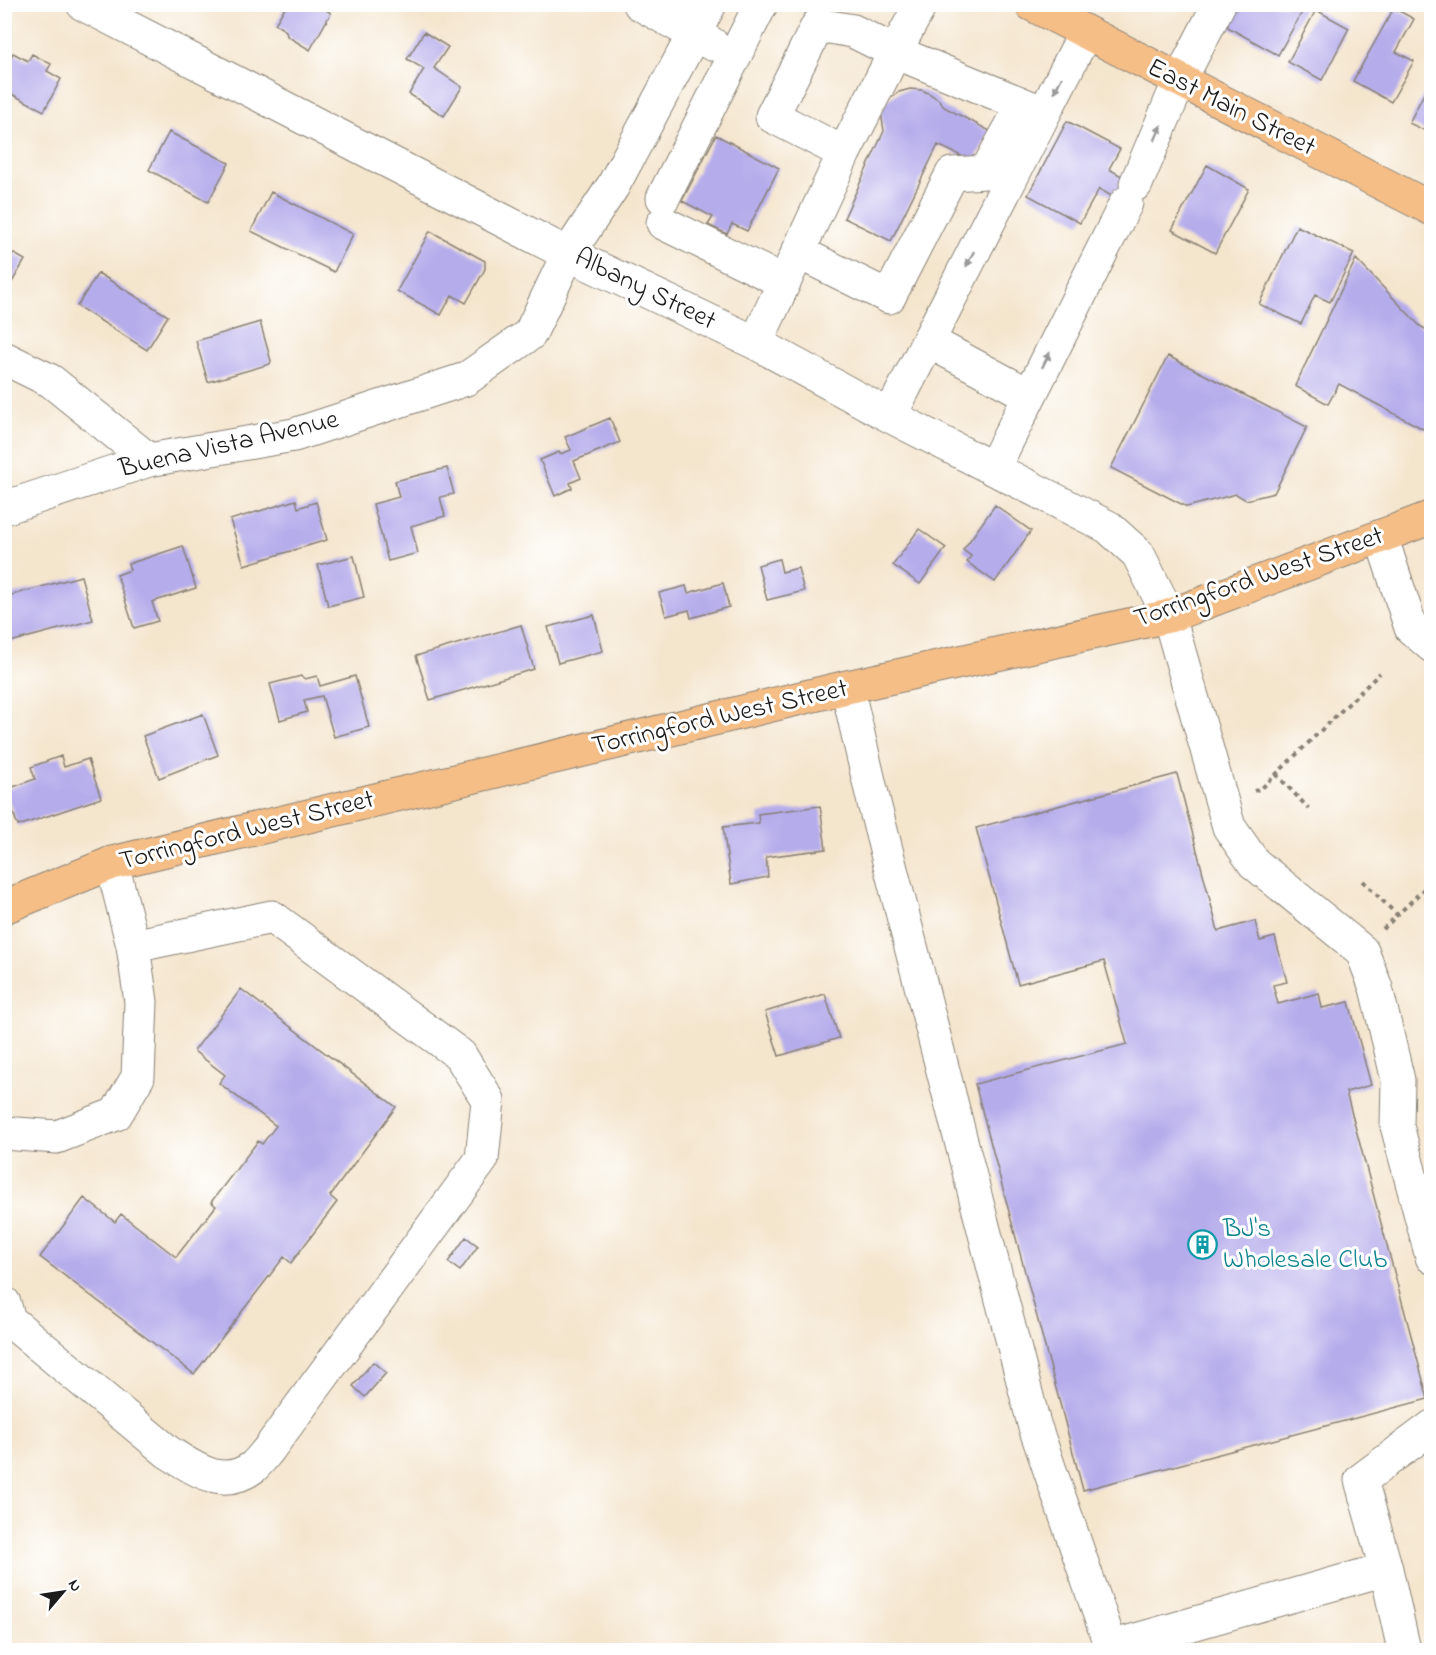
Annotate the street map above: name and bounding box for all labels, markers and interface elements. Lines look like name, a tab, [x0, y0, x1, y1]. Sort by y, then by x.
street label: East Main Street	[1140, 49, 1322, 167]
one-way arrow	[1054, 76, 1064, 94]
one-way arrow	[1153, 124, 1163, 142]
street label: Albany Street	[568, 239, 722, 341]
one-way arrow	[965, 250, 975, 267]
one-way arrow	[1042, 351, 1051, 368]
street label: Buena Vista Avenue	[114, 401, 343, 489]
street label: Torringford West Street	[1129, 517, 1389, 639]
street label: Torringford West Street	[588, 670, 852, 766]
street label: Torringford West Street	[115, 780, 379, 882]
place label: BJ's Wholesale Club	[1222, 1210, 1387, 1280]
building icon: BJ's Wholesale Club	[1186, 1229, 1218, 1261]
north arrow	[33, 1562, 93, 1622]
text: N	[61, 1575, 88, 1596]

